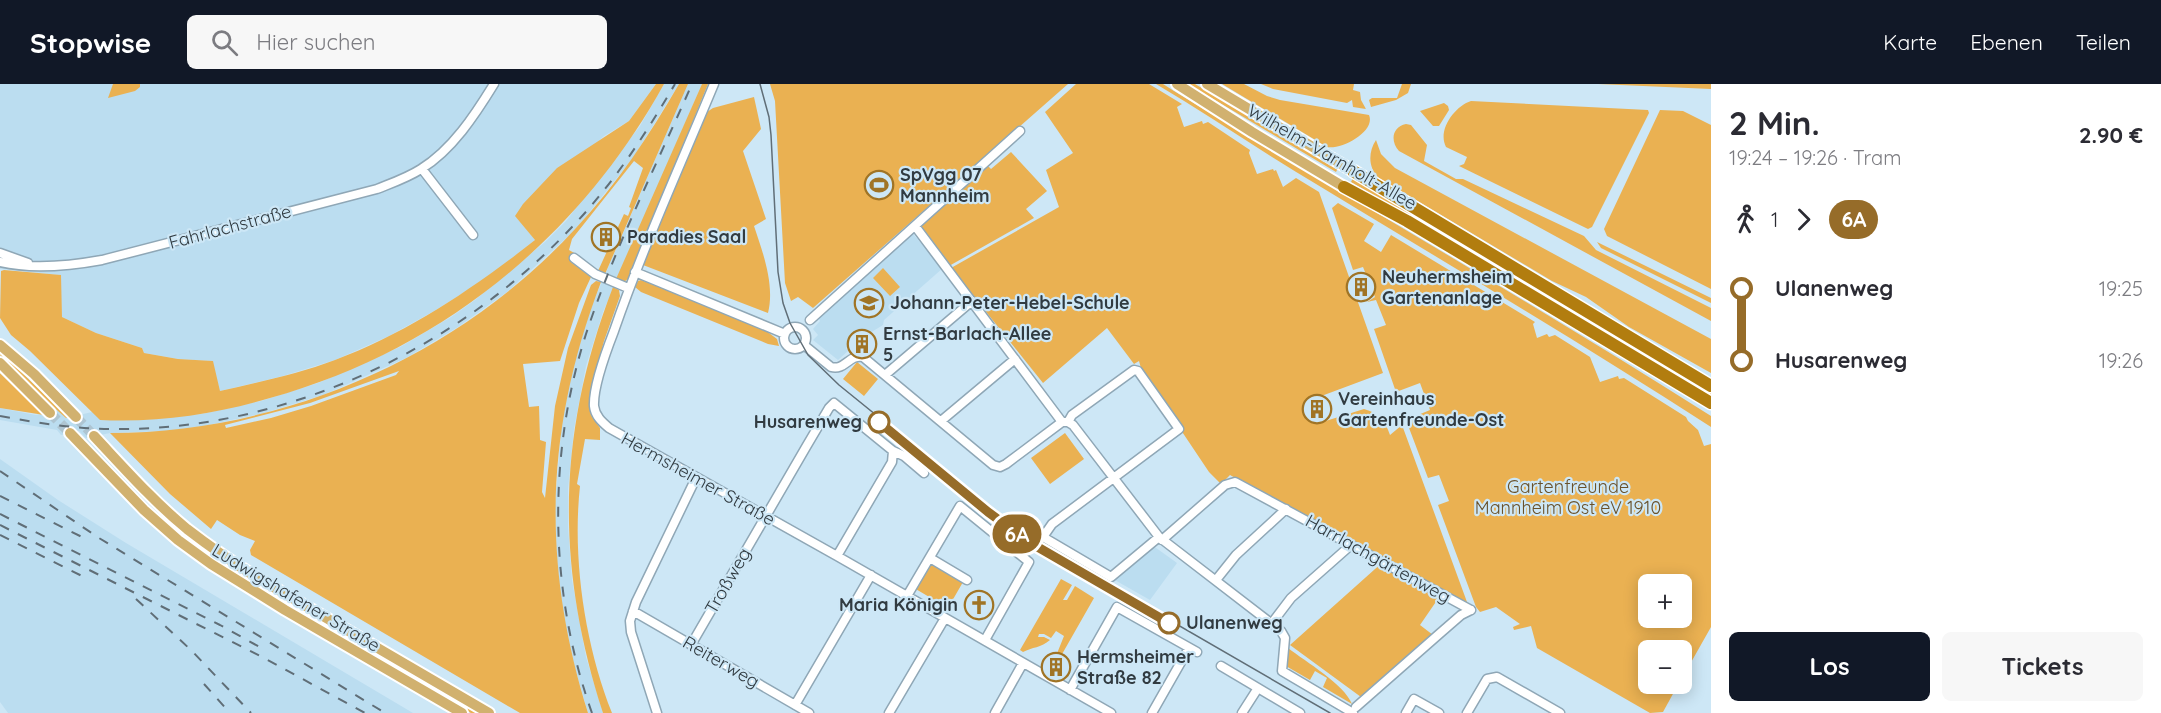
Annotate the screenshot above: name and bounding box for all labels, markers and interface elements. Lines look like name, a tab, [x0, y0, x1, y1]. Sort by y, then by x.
search box	[187, 15, 607, 69]
text: Stopwise	[30, 25, 151, 60]
icon: search	[208, 26, 241, 59]
text: Hier suchen	[256, 28, 376, 56]
text: Karte	[1883, 29, 1937, 55]
text: Ebenen	[1970, 29, 2043, 55]
text: Teilen	[2076, 29, 2131, 55]
street label: Wilhelm-Varnholt-Allee	[1243, 99, 1421, 214]
text: 2 Min.	[1729, 102, 1820, 143]
text: 2.90 €	[2079, 121, 2143, 149]
text: 19:24 – 19:26 · Tram	[1729, 145, 1901, 170]
place label: SpVgg 07 Mannheim	[900, 163, 990, 207]
sports icon: SpVgg 07 Mannheim	[863, 169, 895, 201]
street label: Fahrlachstraße	[166, 199, 294, 254]
icon: walk	[1729, 203, 1762, 236]
icon: forward	[1787, 203, 1820, 236]
text: 6A	[1841, 206, 1866, 232]
text: 1	[1771, 207, 1778, 232]
building icon: Paradies Saal	[590, 221, 622, 253]
place label: Paradies Saal	[627, 225, 746, 248]
place label: Neuhermsheim Gartenanlage	[1382, 265, 1513, 309]
building icon: Neuhermsheim Gartenanlage	[1345, 271, 1377, 303]
text: Ulanenweg	[1775, 274, 1893, 302]
text: 19:25	[2099, 276, 2143, 301]
school or university icon: Johann-Peter-Hebel-Schule	[853, 287, 885, 319]
place label: Johann-Peter-Hebel-Schule	[890, 291, 1130, 314]
place label: Ernst-Barlach-Allee 5	[883, 322, 1051, 366]
building icon: Ernst-Barlach-Allee 5	[846, 328, 878, 360]
text: Husarenweg	[1775, 346, 1907, 374]
text: 19:26	[2099, 348, 2143, 373]
place label: Vereinhaus Gartenfreunde-Ost	[1338, 387, 1504, 431]
building icon: Vereinhaus Gartenfreunde-Ost	[1301, 393, 1333, 425]
place label: Husarenweg	[754, 410, 862, 433]
marker: Husarenweg	[868, 411, 890, 433]
street label: Hermsheimer Straße	[617, 427, 779, 530]
park label: Gartenfreunde Mannheim Ost eV 1910	[1475, 475, 1661, 519]
street label: Harrlachgärtenweg	[1301, 509, 1455, 608]
line badge: 6A	[990, 514, 1044, 554]
text: 6A	[1004, 521, 1030, 547]
street label: Ludwigshafener Straße	[208, 538, 384, 657]
street label: Troßweg	[699, 543, 756, 618]
map controls	[1638, 574, 1692, 694]
button: +	[1638, 574, 1692, 628]
church icon: Maria Königin	[963, 589, 995, 621]
place label: Maria Königin	[839, 593, 958, 616]
place label: Ulanenweg	[1186, 611, 1283, 634]
marker: Ulanenweg	[1158, 612, 1180, 634]
street label: Reiterweg	[679, 630, 764, 693]
button: Los	[1729, 632, 1930, 701]
button: Tickets	[1942, 632, 2143, 701]
button: −	[1638, 640, 1692, 694]
place label: Hermsheimer Straße 82	[1077, 645, 1194, 689]
building icon: Hermsheimer Straße 82	[1040, 651, 1072, 683]

